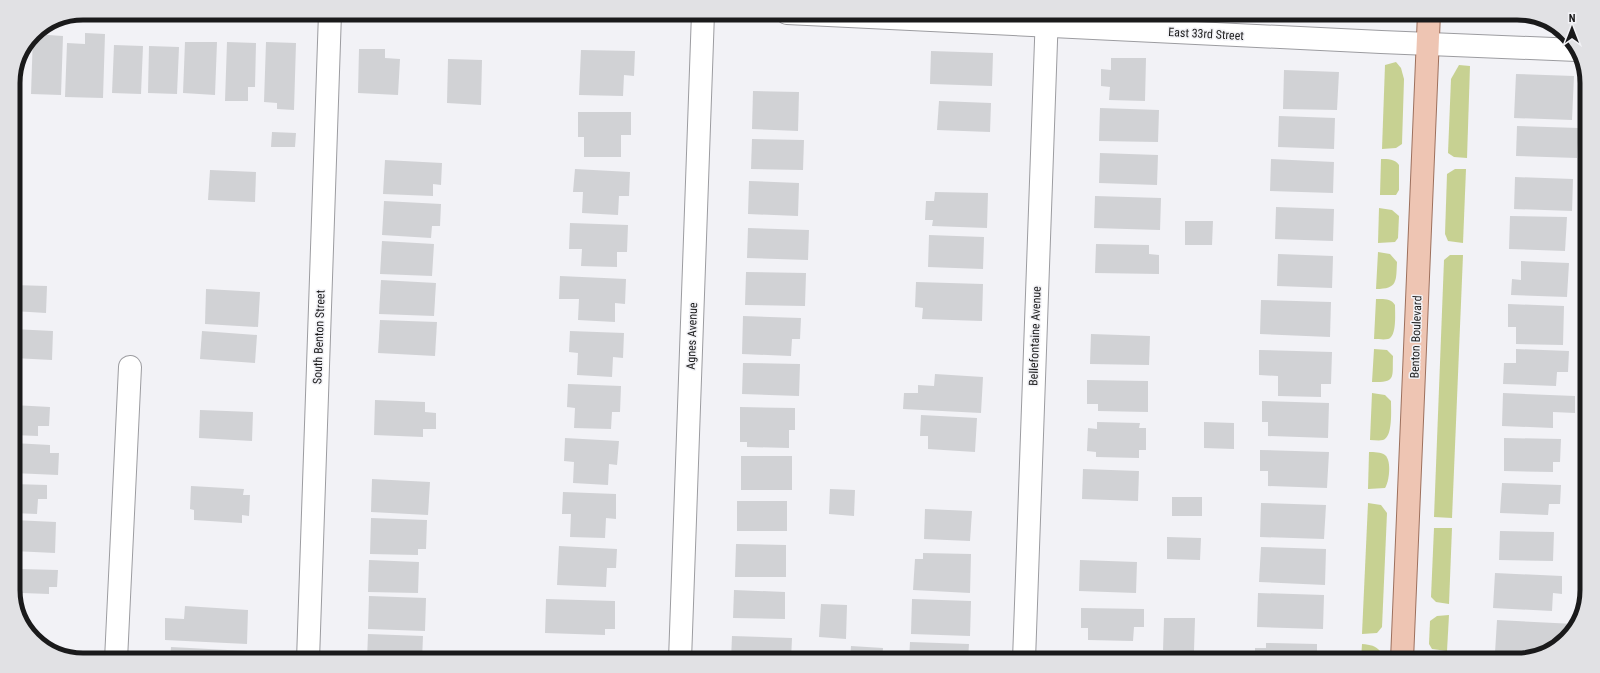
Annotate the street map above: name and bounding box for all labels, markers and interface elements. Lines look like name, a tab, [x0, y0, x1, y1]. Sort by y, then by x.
north arrow	[1552, 8, 1592, 48]
text: N	[1569, 12, 1576, 25]
street label: East 33rd Street	[1168, 25, 1245, 43]
street label: Bellefontaine Avenue	[1026, 286, 1044, 386]
street label: South Benton Street	[310, 289, 328, 384]
street label: Benton Boulevard	[1408, 295, 1424, 379]
street label: Agnes Avenue	[684, 302, 700, 370]

